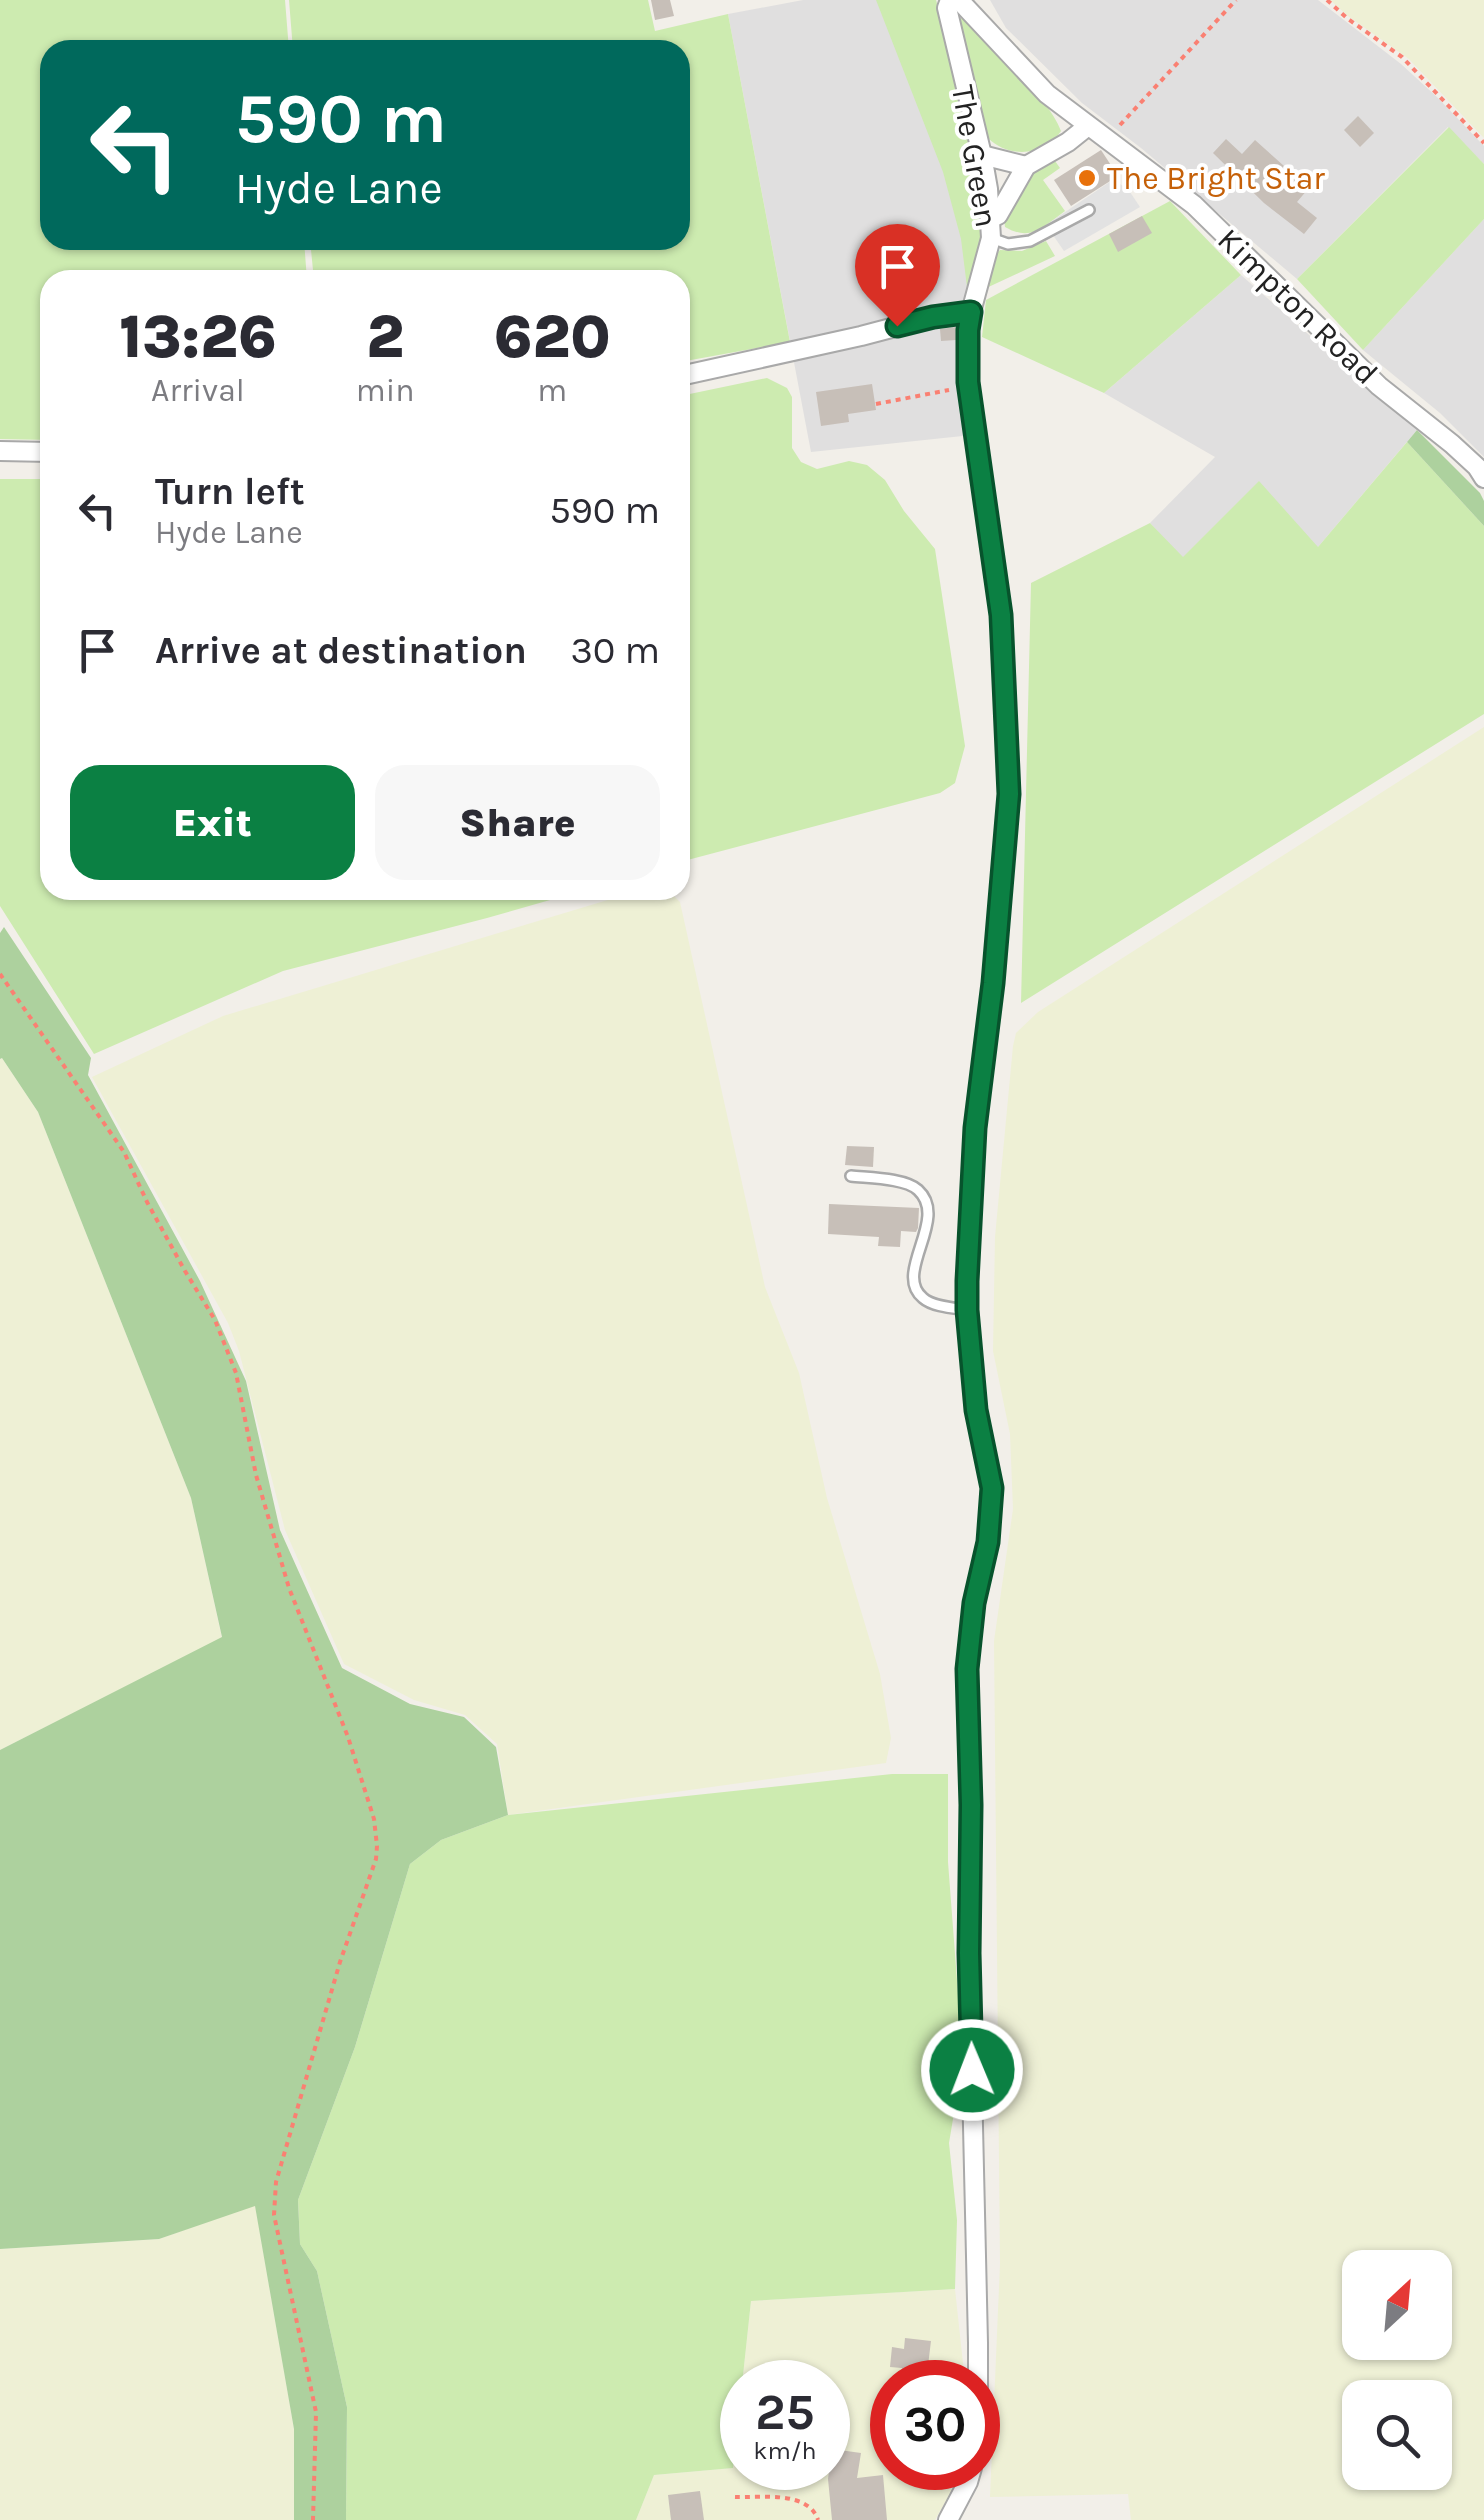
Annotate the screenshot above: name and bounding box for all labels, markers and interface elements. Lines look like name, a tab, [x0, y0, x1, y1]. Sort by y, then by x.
text: 590 m	[235, 78, 447, 160]
icon: left	[70, 80, 200, 210]
street label: The Green	[944, 82, 1005, 230]
place label: The Bright Star	[1107, 160, 1325, 197]
text: Hyde Lane	[235, 162, 443, 214]
marker: The Bright Star	[1076, 167, 1098, 189]
street label: Kimpton Road	[1210, 221, 1385, 392]
pin	[855, 224, 940, 327]
icon: arrive	[870, 239, 925, 294]
text: 13:26	[119, 302, 277, 372]
text: 2	[366, 302, 404, 372]
text: 620	[494, 302, 611, 372]
text: Arrival	[151, 372, 245, 409]
text: min	[356, 372, 415, 409]
text: m	[537, 372, 567, 409]
text: Turn left	[155, 469, 305, 514]
icon: left	[70, 483, 125, 538]
text: 590 m	[549, 488, 660, 533]
text: Hyde Lane	[155, 514, 303, 551]
icon: arrive	[70, 623, 125, 678]
text: Arrive at destination	[155, 628, 527, 673]
text: 30 m	[570, 628, 660, 673]
button: Exit	[70, 765, 355, 880]
button: Share	[375, 765, 660, 880]
position arrow	[920, 2018, 1024, 2122]
north arrow	[1342, 2250, 1452, 2360]
map controls	[1342, 2250, 1452, 2490]
speed limit sign: 30	[870, 2360, 1000, 2490]
button: search	[1342, 2380, 1452, 2490]
text: 25	[755, 2383, 815, 2442]
text: km/h	[753, 2436, 817, 2465]

